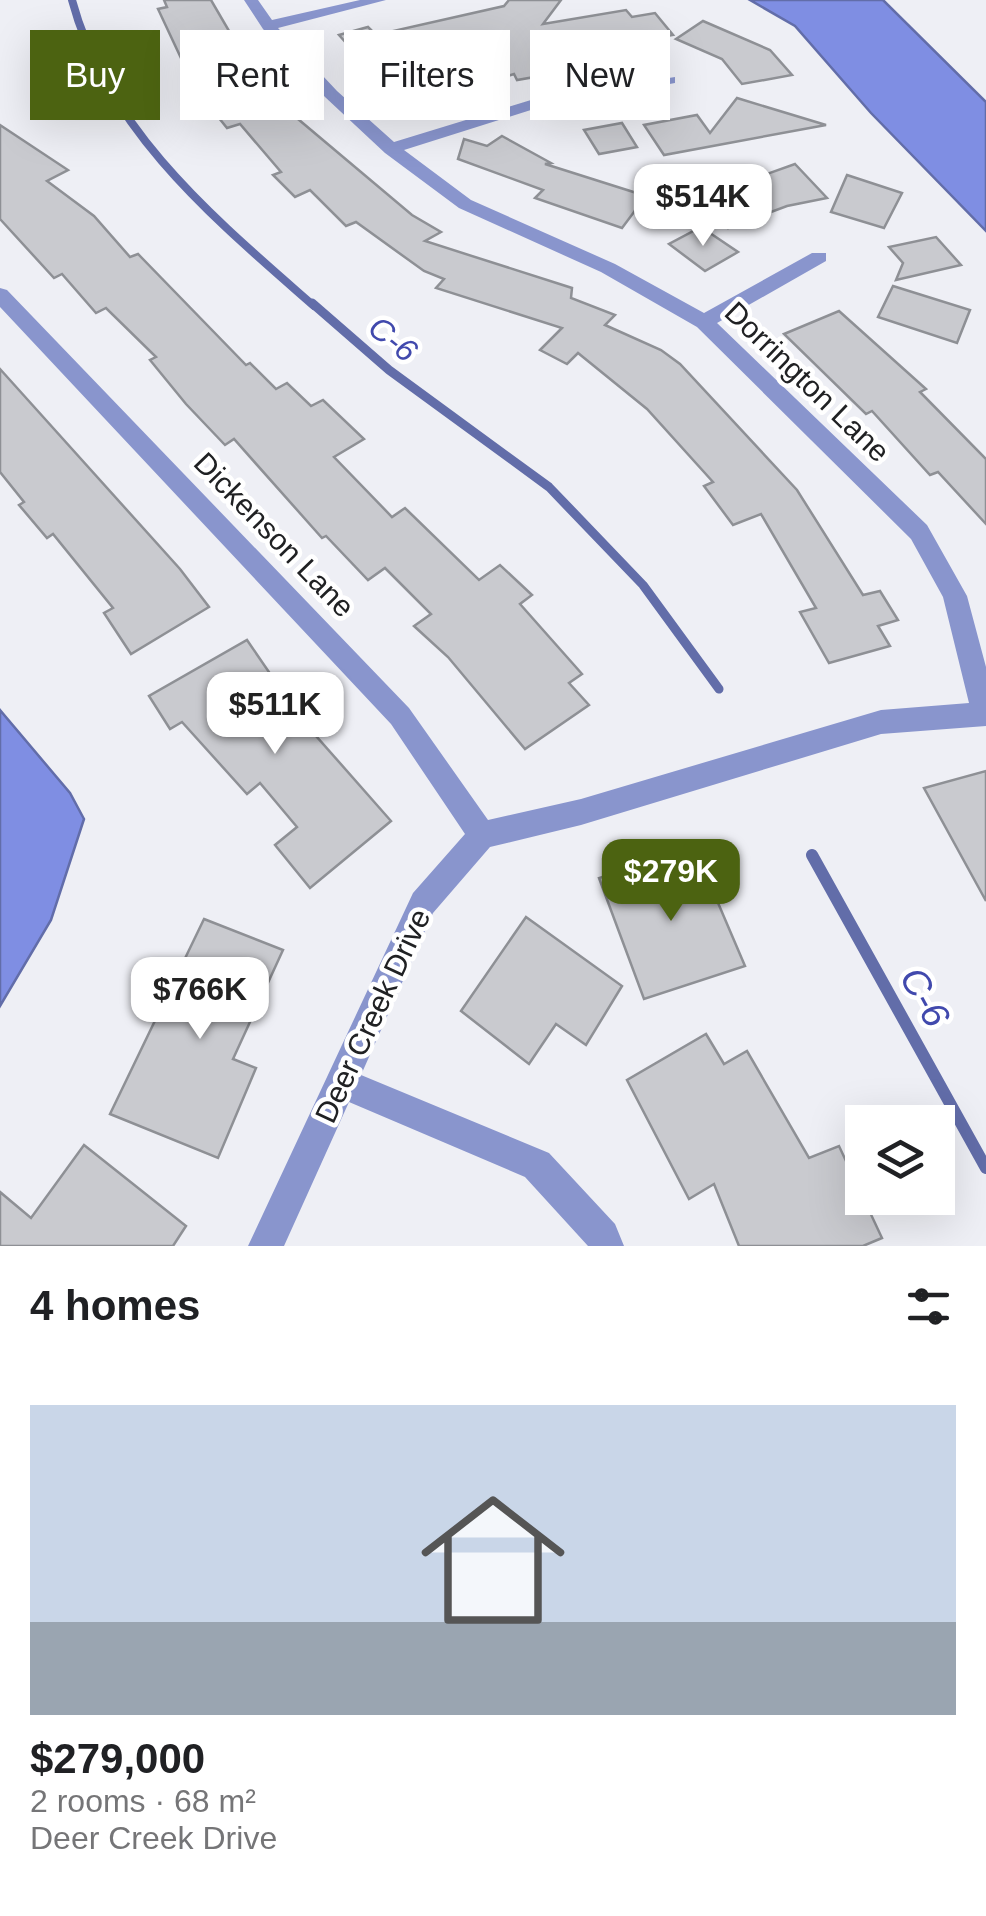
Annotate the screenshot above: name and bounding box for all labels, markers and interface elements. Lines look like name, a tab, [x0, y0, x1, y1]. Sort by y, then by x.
chip: Buy	[30, 30, 160, 120]
chip: Rent	[180, 30, 324, 120]
chip: Filters	[344, 30, 510, 120]
chip: New	[530, 30, 670, 120]
pin: $514K	[633, 164, 773, 249]
text: $514K	[656, 178, 750, 214]
street label: Dorrington Lane	[719, 295, 896, 468]
water label: C-6	[362, 309, 425, 369]
street label: Dickenson Lane	[188, 446, 361, 623]
pin: $511K	[205, 672, 345, 757]
text: $511K	[229, 686, 321, 722]
pin: $279K	[601, 839, 741, 924]
text: $279K	[624, 853, 718, 889]
street label: Deer Creek Drive	[309, 904, 436, 1128]
pin: $766K	[130, 957, 270, 1042]
water label: C-6	[892, 960, 959, 1035]
text: $766K	[153, 971, 247, 1007]
map controls	[845, 1105, 955, 1215]
button: layers	[845, 1105, 955, 1215]
icon: filters	[901, 1279, 956, 1334]
text: 4 homes	[30, 1282, 200, 1329]
icon: home	[403, 1470, 583, 1650]
text: $279,000	[30, 1735, 205, 1782]
text: 2 rooms · 68 m²	[30, 1783, 256, 1819]
text: Deer Creek Drive	[30, 1820, 277, 1856]

